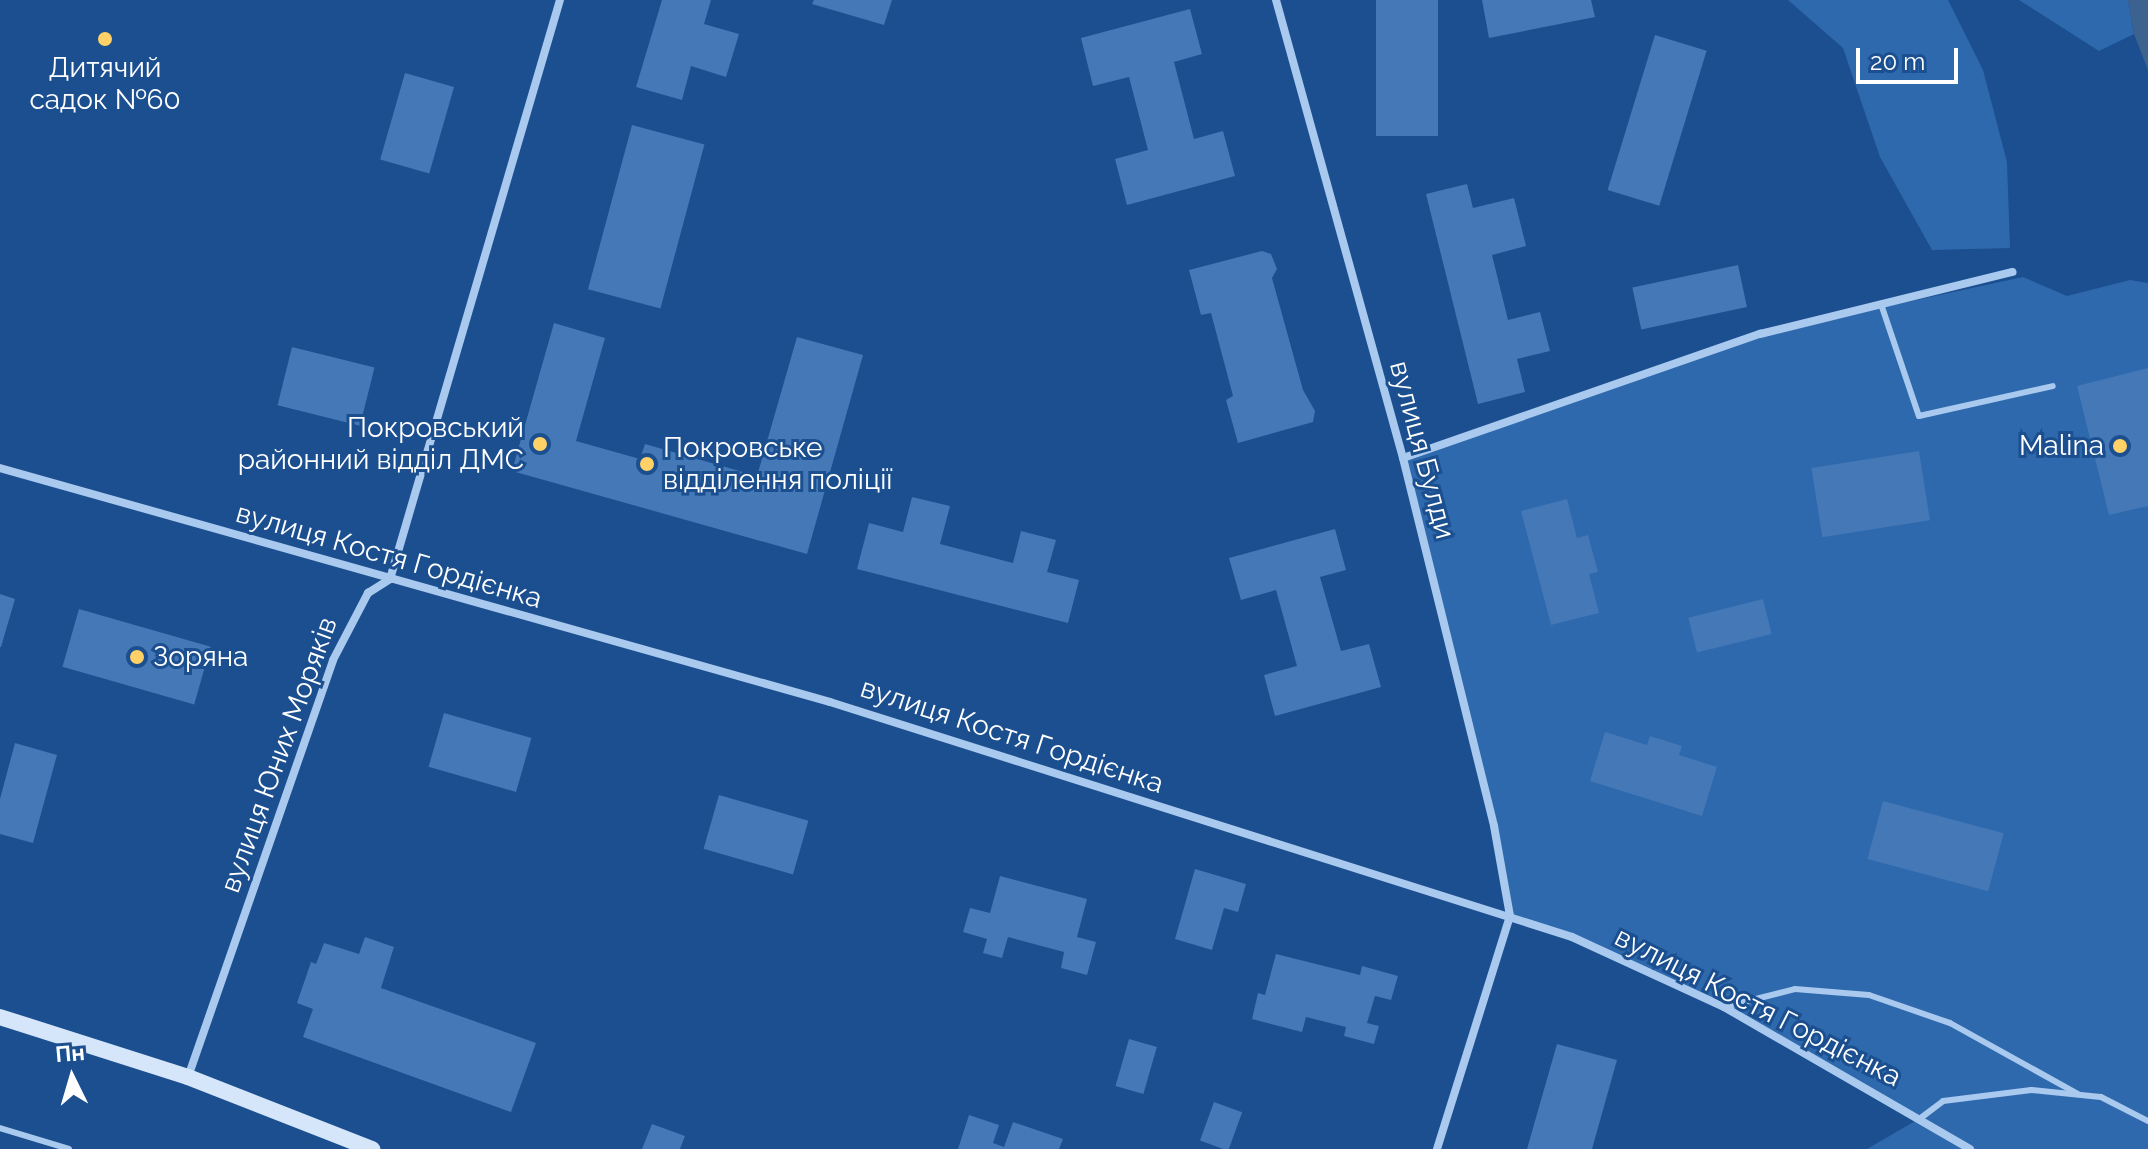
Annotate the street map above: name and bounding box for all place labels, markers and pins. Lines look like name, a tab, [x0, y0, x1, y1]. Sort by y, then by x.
marker: Дитячий садок №60	[96, 30, 114, 48]
place label: Дитячий садок №60	[29, 51, 181, 117]
place label: Покровський районний відділ ДМС	[238, 411, 524, 477]
place label: Malina	[2019, 429, 2104, 463]
place label: Покровське відділення поліції	[663, 431, 892, 497]
marker: Покровський районний відділ ДМС	[531, 435, 549, 453]
marker: Malina	[2111, 437, 2129, 455]
marker: Покровське відділення поліції	[638, 455, 656, 473]
place label: Зоряна	[153, 640, 248, 674]
marker: Зоряна	[128, 648, 146, 666]

